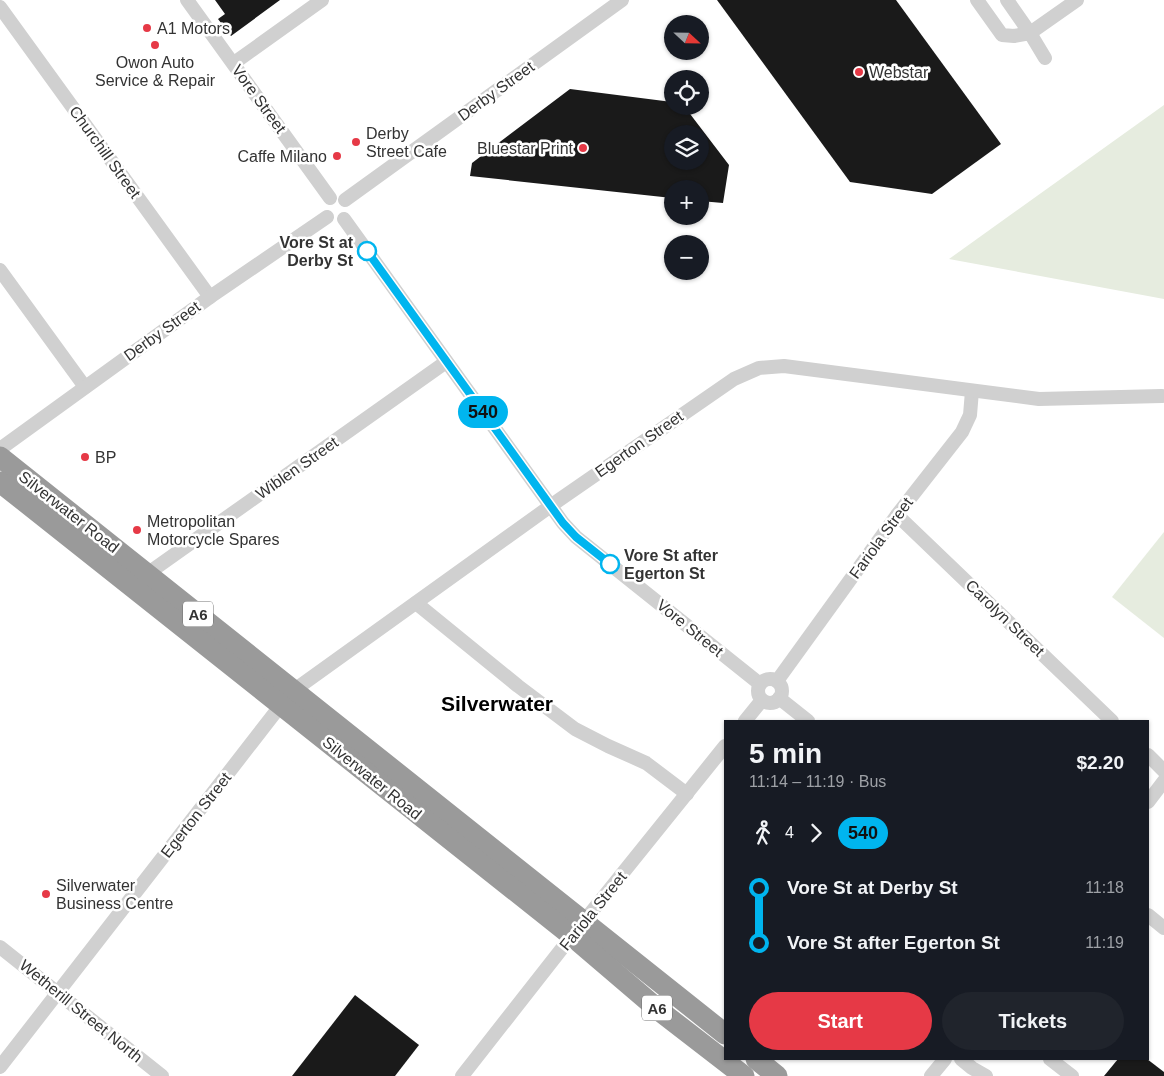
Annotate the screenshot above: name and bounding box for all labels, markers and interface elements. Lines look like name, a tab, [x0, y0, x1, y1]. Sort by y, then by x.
north arrow	[664, 15, 709, 60]
map controls	[664, 15, 709, 280]
place label: A1 Motors	[157, 20, 230, 37]
marker: A1 Motors	[141, 22, 153, 34]
marker: Owon Auto Service & Repair	[149, 39, 161, 51]
place label: Owon Auto Service & Repair	[95, 54, 216, 89]
street label: Derby Street	[455, 57, 538, 124]
street label: Vore Street	[229, 62, 290, 137]
place label: Webstar	[869, 64, 929, 81]
marker: Webstar	[853, 66, 865, 78]
button: locate	[664, 70, 709, 115]
street label: Churchill Street	[66, 103, 144, 202]
place label: Derby Street Cafe	[366, 125, 447, 160]
button: layers	[664, 125, 709, 170]
marker: Derby Street Cafe	[350, 136, 362, 148]
place label: Bluestar Print	[477, 140, 574, 157]
marker: Bluestar Print	[577, 142, 589, 154]
place label: Caffe Milano	[237, 148, 327, 165]
marker: Caffe Milano	[331, 150, 343, 162]
button: +	[664, 180, 709, 225]
place label: Vore St at Derby St	[280, 234, 354, 269]
button: −	[664, 235, 709, 280]
marker: Vore St at Derby St	[357, 241, 377, 261]
street label: Derby Street	[121, 297, 204, 364]
line badge: 540	[454, 396, 512, 428]
text: 540	[468, 402, 498, 422]
street label: Egerton Street	[592, 407, 687, 481]
street label: Wiblen Street	[253, 433, 342, 503]
place label: BP	[95, 449, 116, 466]
marker: BP	[79, 451, 91, 463]
street label: Silverwater Road	[16, 468, 122, 556]
street label: Fariola Street	[846, 494, 916, 582]
place label: Metropolitan Motorcycle Spares	[147, 513, 280, 548]
marker: Metropolitan Motorcycle Spares	[131, 524, 143, 536]
place label: Vore St after Egerton St	[624, 547, 718, 582]
marker: Vore St after Egerton St	[600, 554, 620, 574]
street label: Carolyn Street	[962, 576, 1048, 660]
street label: Vore Street	[654, 596, 727, 660]
road number: A6	[183, 602, 213, 626]
district label: Silverwater	[441, 692, 553, 715]
street label: Silverwater Road	[319, 733, 425, 823]
text: 5 min	[749, 738, 822, 769]
text: $2.20	[1076, 752, 1124, 773]
street label: Egerton Street	[158, 769, 235, 861]
text: 11:14 – 11:19 · Bus	[749, 773, 886, 790]
icon: walk	[749, 819, 777, 847]
icon: forward	[802, 819, 830, 847]
text: 540	[848, 823, 878, 843]
text: 4	[785, 824, 794, 841]
street label: Fariola Street	[556, 868, 630, 954]
place label: Silverwater Business Centre	[56, 877, 173, 912]
text: Vore St at Derby St	[787, 877, 958, 898]
text: 11:18	[1085, 879, 1124, 896]
marker: Silverwater Business Centre	[40, 888, 52, 900]
text: Vore St after Egerton St	[787, 932, 1000, 953]
text: 11:19	[1085, 934, 1124, 951]
street label: Wetherill Street North	[16, 956, 146, 1066]
button: Start	[749, 992, 932, 1050]
button: Tickets	[942, 992, 1124, 1050]
road number: A6	[642, 996, 672, 1020]

